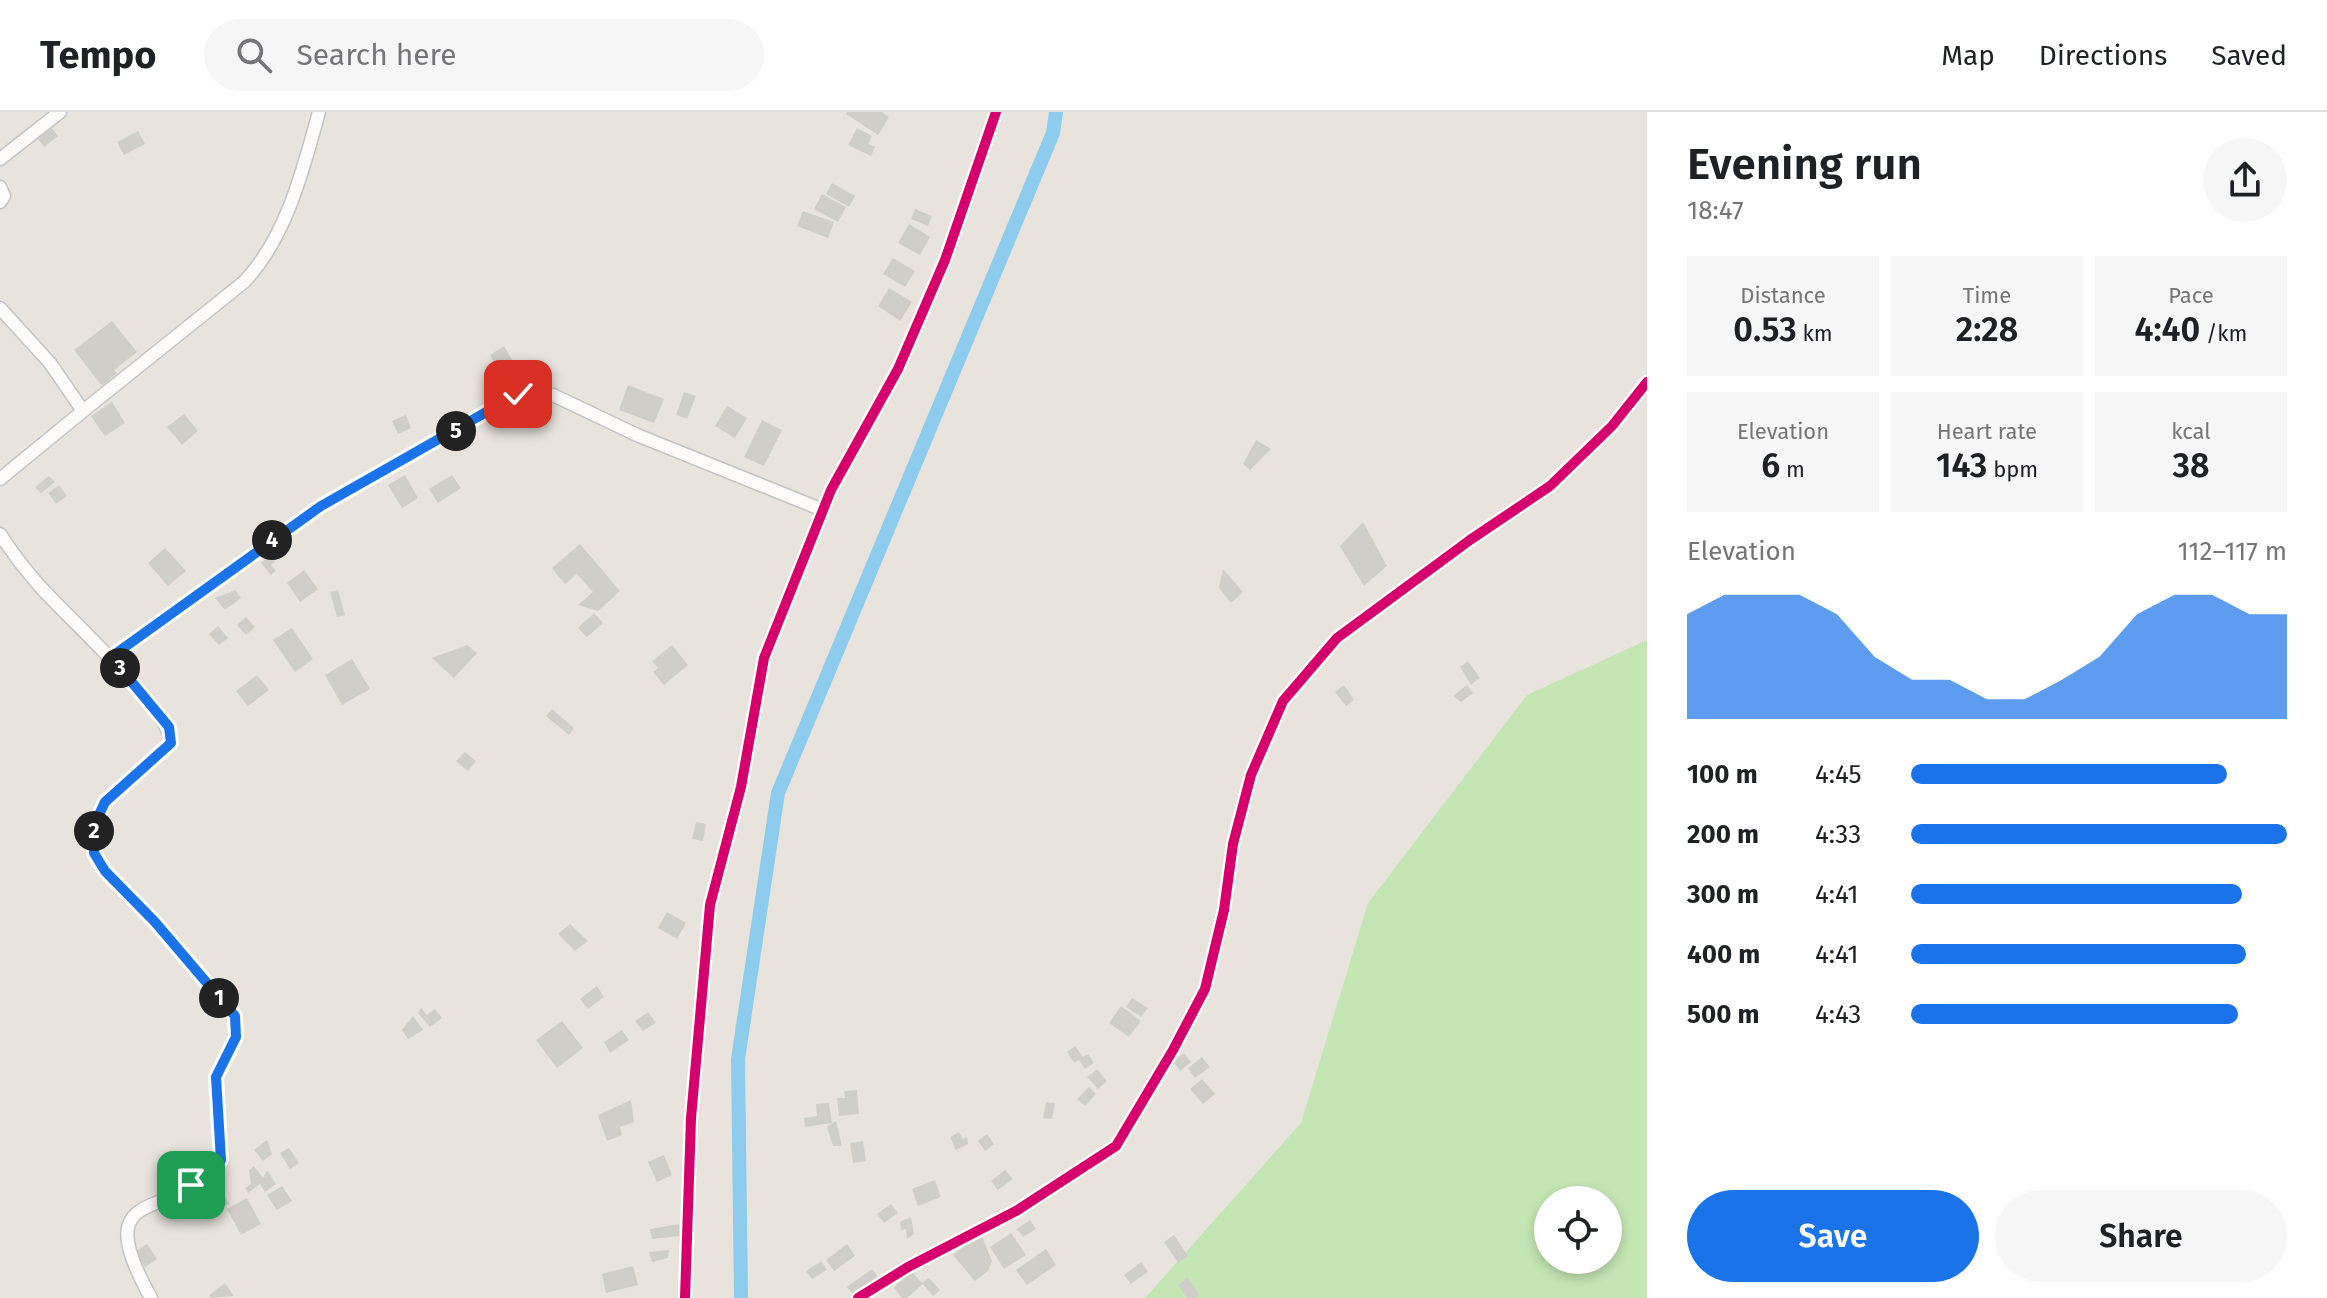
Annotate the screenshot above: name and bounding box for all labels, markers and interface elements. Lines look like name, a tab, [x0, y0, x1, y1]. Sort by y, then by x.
search box	[204, 19, 764, 91]
text: Tempo	[40, 32, 156, 78]
icon: search	[232, 33, 276, 77]
text: Search here	[296, 37, 457, 73]
text: Map	[1941, 39, 1995, 72]
text: Directions	[2039, 39, 2167, 72]
text: Saved	[2211, 39, 2287, 72]
text: Evening run	[1687, 138, 1922, 191]
button: share	[2203, 138, 2287, 222]
text: 18:47	[1687, 195, 1743, 226]
text: Distance	[1740, 282, 1826, 309]
text: Time	[1963, 282, 2011, 309]
text: Pace	[2168, 282, 2214, 309]
text: 0.53	[1733, 309, 1797, 350]
text: 2:28	[1956, 309, 2018, 350]
text: 4:40	[2135, 309, 2200, 350]
text: km	[1797, 320, 1833, 347]
text: /km	[2200, 320, 2247, 347]
pin	[484, 360, 552, 428]
icon: check	[496, 372, 540, 416]
pin: 5	[436, 411, 476, 451]
text: 5	[450, 417, 462, 444]
text: Elevation	[1737, 418, 1829, 445]
text: Heart rate	[1937, 418, 2037, 445]
text: kcal	[2171, 418, 2211, 445]
text: 6	[1761, 445, 1780, 486]
text: 143	[1936, 445, 1987, 486]
text: 38	[2172, 445, 2210, 486]
text: m	[1780, 456, 1805, 483]
text: bpm	[1987, 456, 2038, 483]
pin: 4	[252, 520, 292, 560]
text: 4	[266, 526, 278, 553]
text: Elevation	[1687, 536, 1796, 567]
text: 112–117 m	[2177, 536, 2287, 567]
pin: 3	[100, 648, 140, 688]
text: 3	[114, 654, 126, 681]
text: 100 m	[1687, 759, 1758, 790]
text: 4:45	[1815, 759, 1862, 790]
pin: 2	[74, 811, 114, 851]
text: 2	[88, 817, 100, 844]
text: 200 m	[1687, 819, 1759, 850]
text: 4:33	[1815, 819, 1861, 850]
text: 300 m	[1687, 879, 1759, 910]
text: 4:41	[1815, 879, 1859, 910]
text: 400 m	[1687, 939, 1760, 970]
text: 4:41	[1815, 939, 1859, 970]
pin: 1	[199, 978, 239, 1018]
text: 1	[214, 984, 224, 1011]
text: 500 m	[1687, 999, 1760, 1030]
text: 4:43	[1815, 999, 1861, 1030]
pin	[157, 1151, 225, 1219]
icon: arrive	[169, 1163, 213, 1207]
map controls	[1534, 1186, 1622, 1274]
button: locate	[1534, 1186, 1622, 1274]
button: Save	[1687, 1190, 1979, 1282]
button: Share	[1995, 1190, 2287, 1282]

